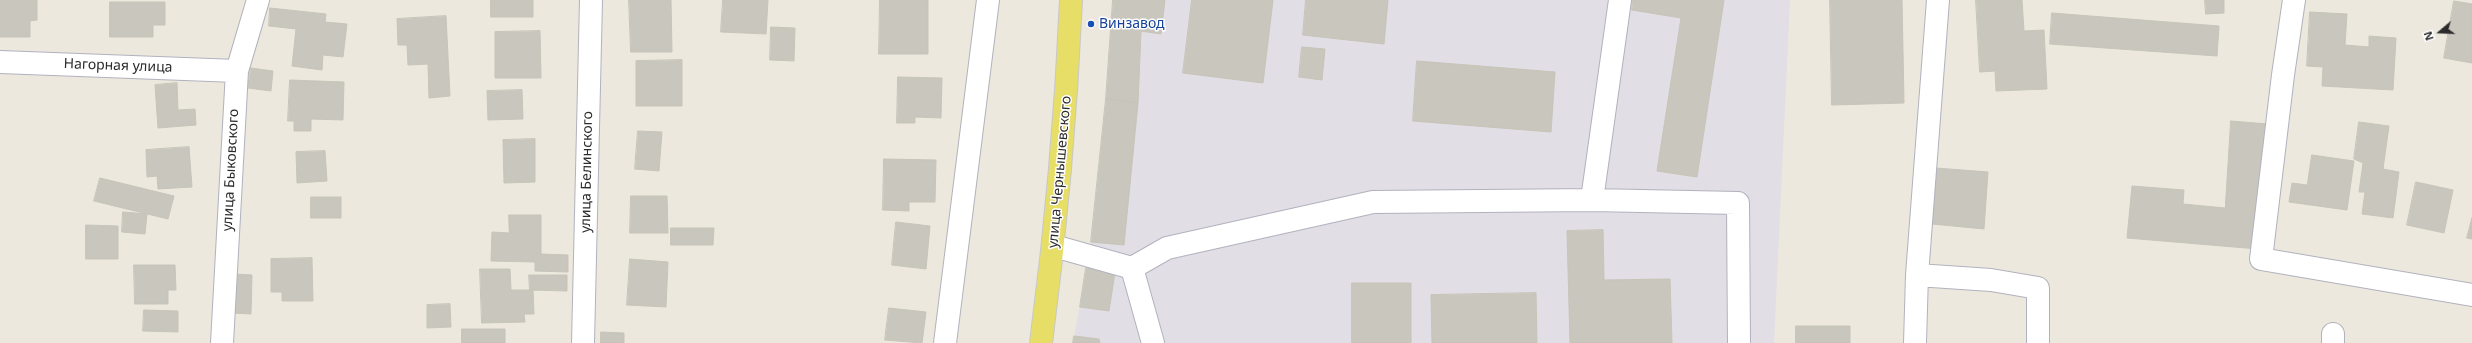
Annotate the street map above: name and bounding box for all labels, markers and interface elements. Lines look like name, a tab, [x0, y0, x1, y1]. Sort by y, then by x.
north arrow	[2420, 12, 2460, 52]
place label: Винзавод	[1099, 16, 1165, 32]
marker: Винзавод	[1086, 19, 1096, 29]
text: N	[2420, 29, 2437, 43]
street label: Нагорная улица	[63, 56, 173, 76]
street label: улица Чернышевского	[1045, 95, 1075, 249]
street label: улица Быковского	[219, 108, 243, 232]
street label: улица Белинского	[578, 111, 596, 233]

